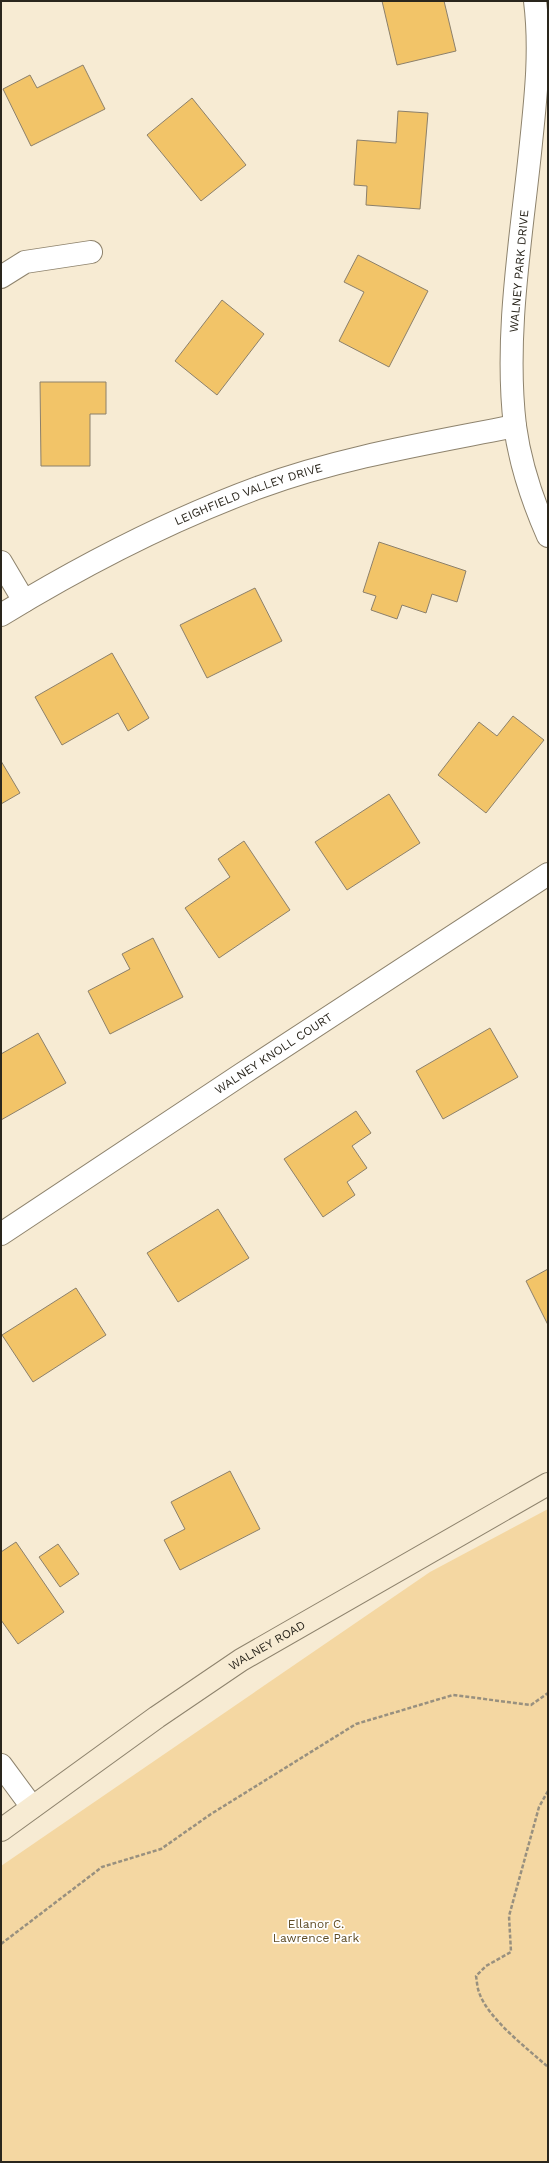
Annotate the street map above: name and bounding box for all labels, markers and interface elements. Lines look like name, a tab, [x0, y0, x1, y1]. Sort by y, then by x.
street label: WALNEY PARK DRIVE	[507, 209, 531, 333]
street label: LEIGHFIELD VALLEY DRIVE	[172, 460, 324, 528]
street label: WALNEY KNOLL COURT	[212, 1010, 335, 1097]
street label: WALNEY ROAD	[226, 1618, 308, 1673]
park label: Ellanor C. Lawrence Park	[273, 1917, 359, 1945]

